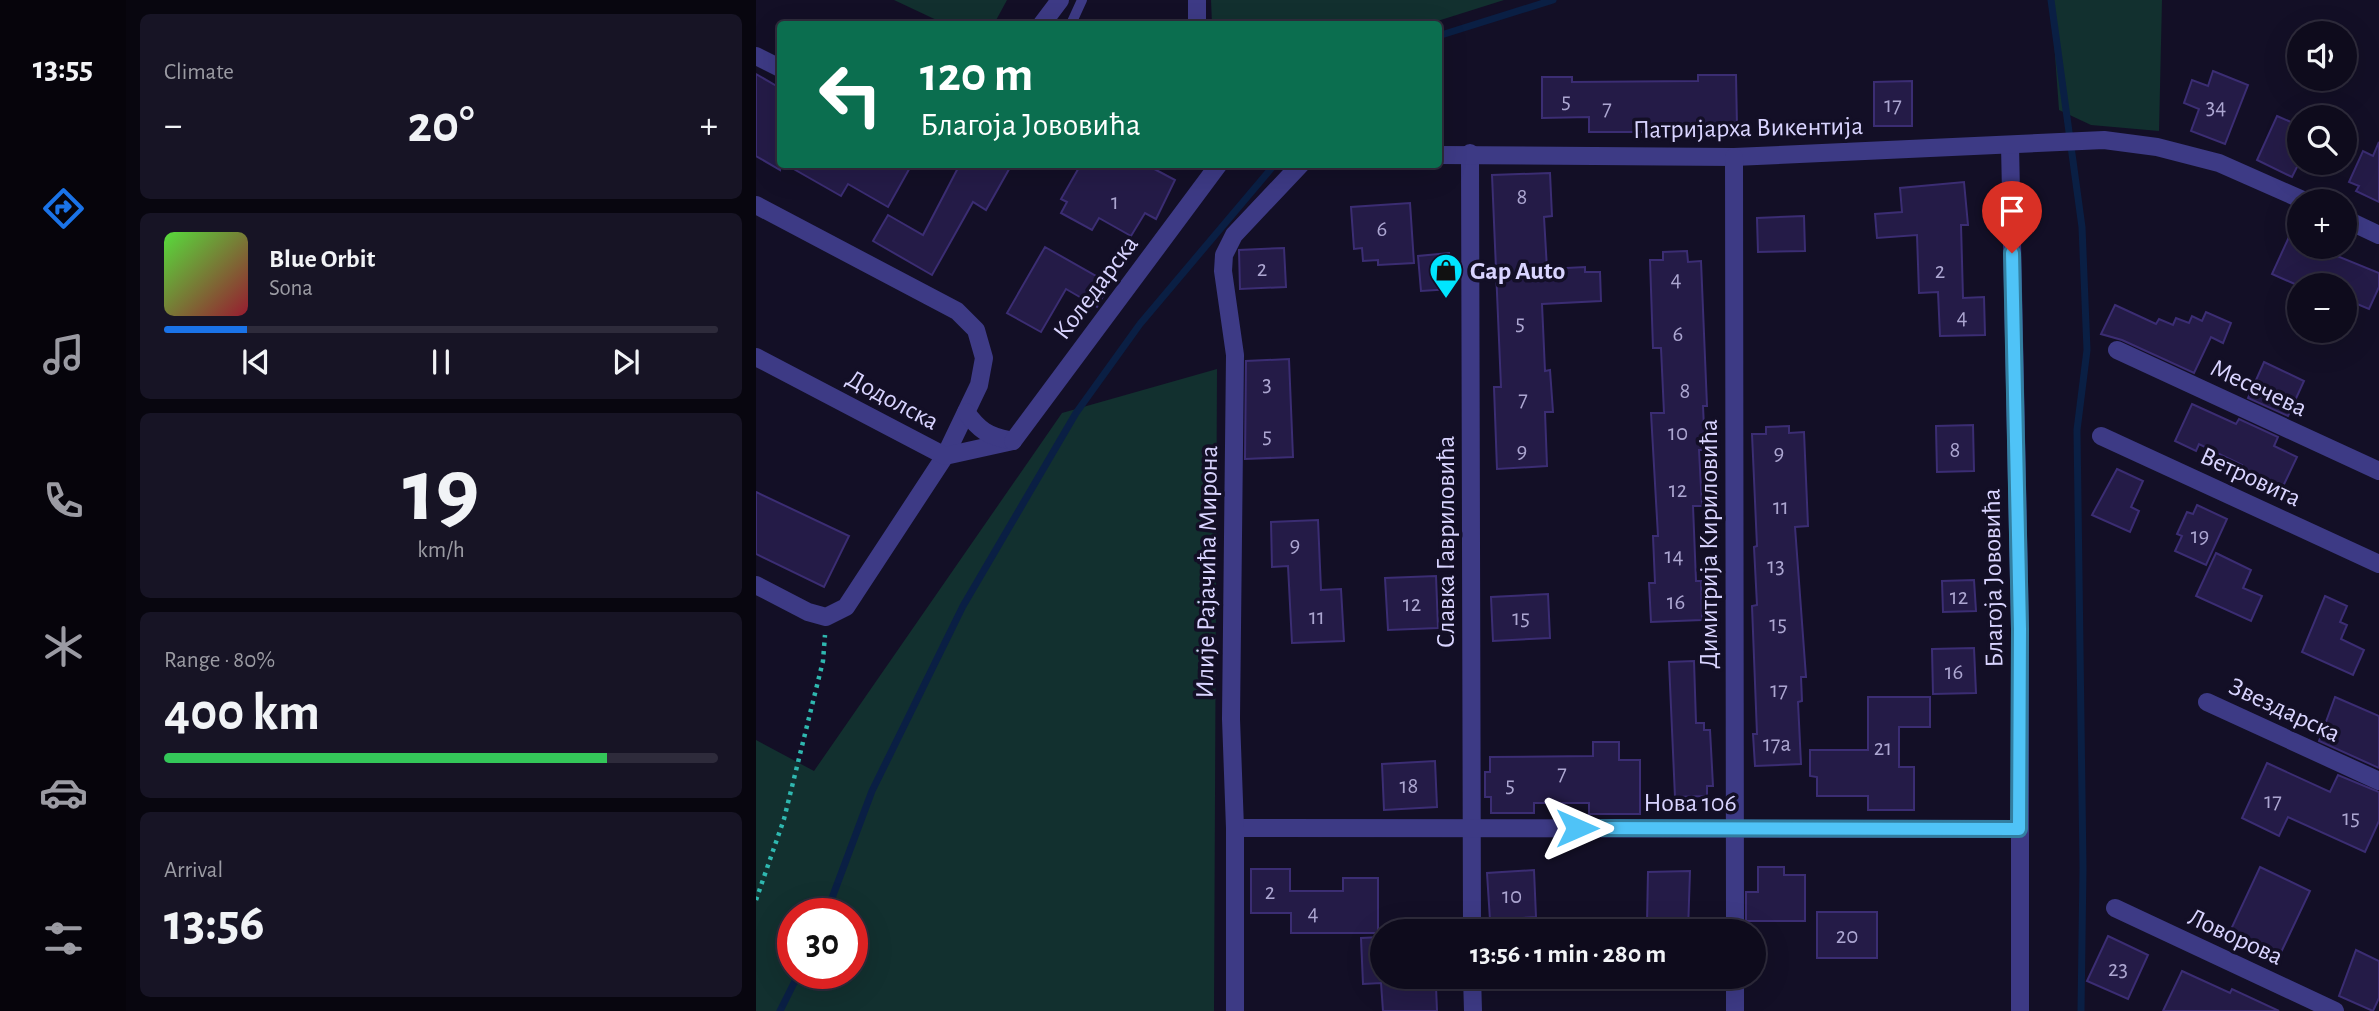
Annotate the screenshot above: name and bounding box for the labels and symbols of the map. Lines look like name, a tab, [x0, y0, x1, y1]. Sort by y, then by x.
house number: 5	[1561, 90, 1571, 113]
house number: 17	[1884, 94, 1902, 117]
house number: 34	[2206, 96, 2226, 119]
house number: 7	[1602, 97, 1612, 120]
street label: Патријарха Викентија	[1633, 113, 1864, 143]
pin	[1982, 181, 2042, 253]
house number: 8	[1517, 186, 1527, 209]
house number: 1	[1111, 191, 1119, 214]
house number: 6	[1377, 218, 1387, 241]
street label: Коледарска	[1048, 231, 1143, 344]
shop icon: Gap Auto	[1427, 251, 1465, 300]
house number: 2	[1257, 258, 1267, 281]
place label: Gap Auto	[1470, 258, 1565, 284]
house number: 2	[1935, 260, 1945, 283]
house number: 4	[1670, 268, 1682, 291]
house number: 4	[1956, 306, 1968, 329]
house number: 5	[1515, 312, 1525, 335]
house number: 6	[1673, 323, 1683, 346]
street label: Месечева	[2206, 354, 2311, 422]
street label: Додолска	[842, 365, 943, 435]
house number: 3	[1262, 373, 1272, 396]
house number: 8	[1680, 380, 1690, 403]
house number: 7	[1518, 388, 1528, 411]
street label: Димитрија Кириловића	[1696, 419, 1722, 669]
house number: 10	[1668, 422, 1688, 445]
house number: 5	[1262, 425, 1272, 448]
street label: Славка Гавриловића	[1433, 436, 1459, 648]
house number: 8	[1950, 439, 1960, 462]
house number: 9	[1517, 440, 1527, 463]
house number: 9	[1774, 442, 1784, 465]
street label: Ветровита	[2196, 442, 2305, 512]
street label: Илије Рајачића Мирона	[1192, 445, 1222, 699]
house number: 12	[1669, 479, 1687, 502]
street label: Благоја Јововића	[1978, 488, 2008, 668]
house number: 11	[1773, 496, 1789, 519]
house number: 19	[2191, 525, 2209, 548]
house number: 9	[1290, 534, 1300, 557]
house number: 14	[1665, 545, 1683, 568]
house number: 13	[1767, 555, 1785, 578]
house number: 12	[1950, 586, 1968, 609]
house number: 16	[1667, 591, 1685, 614]
house number: 12	[1403, 593, 1421, 616]
house number: 11	[1309, 606, 1325, 629]
house number: 15	[1512, 607, 1530, 630]
house number: 15	[1769, 613, 1787, 636]
house number: 16	[1945, 661, 1963, 684]
street label: Звездарска	[2225, 673, 2344, 747]
house number: 17	[1770, 679, 1788, 702]
house number: 17a	[1763, 733, 1791, 756]
house number: 21	[1874, 737, 1892, 760]
house number: 7	[1557, 762, 1567, 785]
house number: 5	[1505, 774, 1515, 797]
house number: 18	[1400, 775, 1418, 798]
street label: Нова 106	[1643, 790, 1737, 816]
house number: 17	[2264, 790, 2282, 813]
position arrow	[1540, 791, 1614, 865]
house number: 15	[2342, 807, 2360, 830]
house number: 2	[1265, 881, 1275, 904]
house number: 10	[1502, 885, 1522, 908]
speed limit sign: 30	[777, 898, 868, 989]
house number: 4	[1307, 902, 1319, 925]
street label: Ловорова	[2184, 904, 2287, 970]
house number: 20	[1836, 925, 1858, 948]
house number: 23	[2108, 958, 2128, 981]

